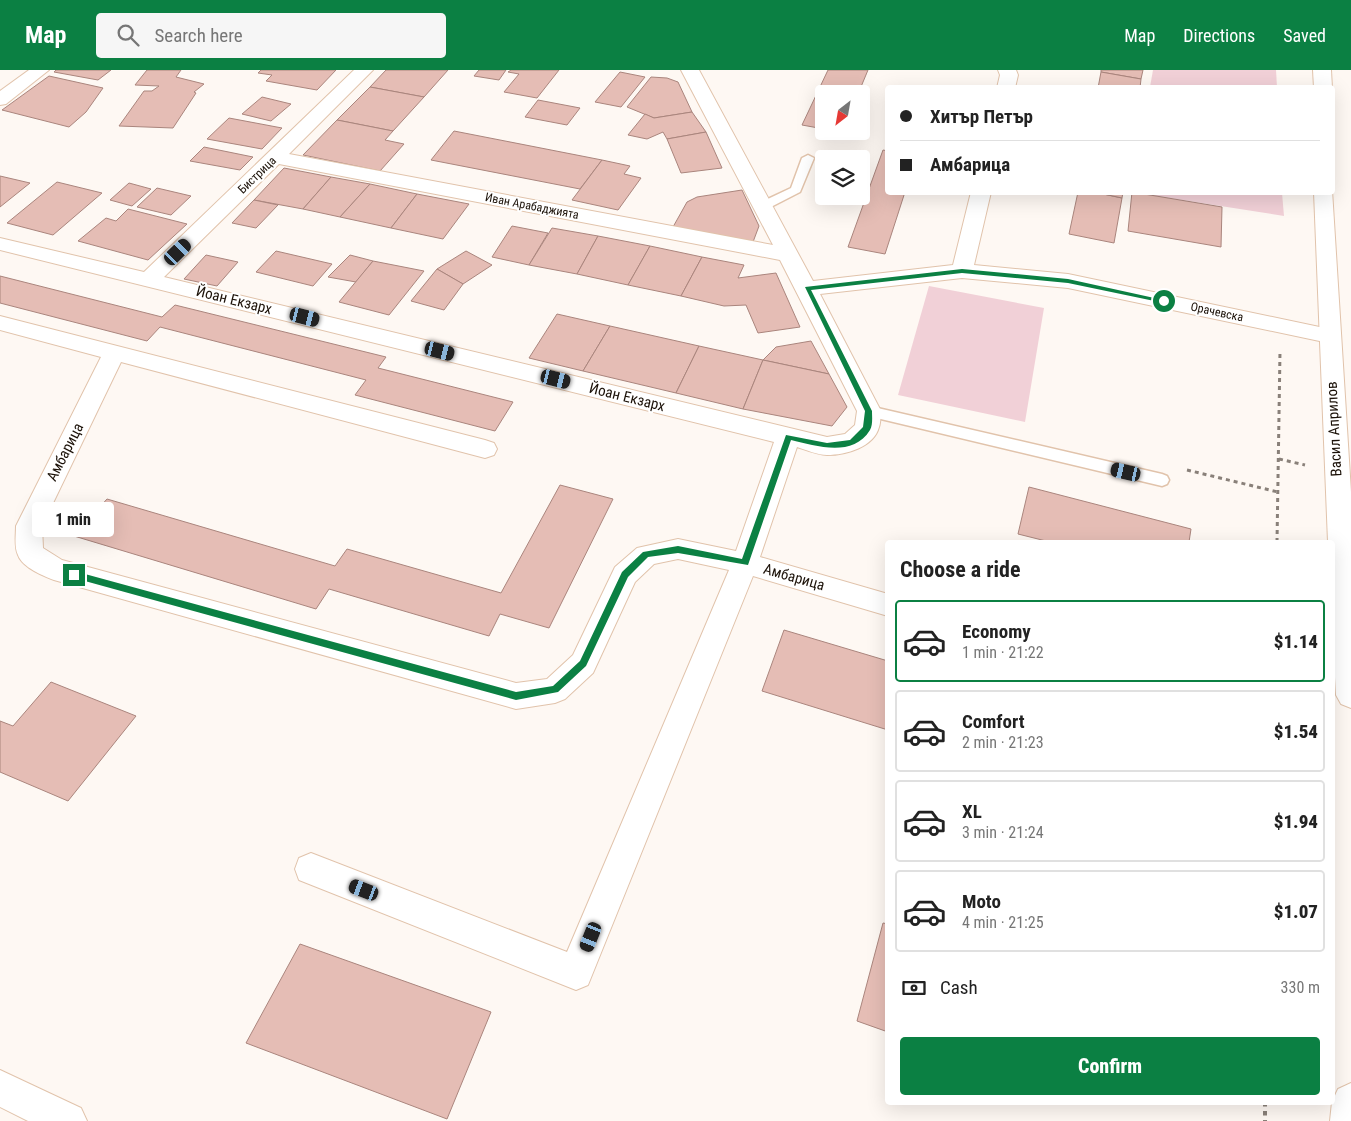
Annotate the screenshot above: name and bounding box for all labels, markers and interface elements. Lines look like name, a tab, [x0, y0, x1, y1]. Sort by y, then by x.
search box	[96, 13, 446, 58]
text: Map	[25, 21, 66, 49]
icon: search	[114, 21, 142, 49]
text: Search here	[154, 24, 243, 47]
text: Map	[1124, 25, 1155, 46]
text: Directions	[1183, 25, 1255, 46]
text: Saved	[1283, 25, 1326, 46]
north arrow	[815, 85, 870, 140]
map controls	[815, 85, 870, 205]
text: Хитър Петър	[930, 105, 1033, 128]
button: layers	[815, 150, 870, 205]
street label: Бистрица	[235, 153, 279, 197]
text: Амбарица	[930, 153, 1010, 176]
street label: Иван Арабаджията	[484, 190, 580, 222]
car	[161, 236, 194, 268]
street label: Йоан Екзарх	[194, 282, 274, 318]
route start	[1153, 290, 1175, 312]
street label: Орачевска	[1189, 300, 1245, 324]
car	[288, 306, 321, 328]
car	[423, 340, 456, 362]
car	[539, 368, 572, 390]
street label: Йоан Екзарх	[587, 379, 667, 415]
street label: Васил Априлов	[1323, 381, 1345, 477]
street label: Амбарица	[43, 420, 87, 484]
car	[1109, 461, 1142, 483]
callout: 1 min	[33, 502, 115, 538]
text: 1 min	[55, 510, 91, 529]
text: Choose a ride	[900, 557, 1021, 582]
street label: Амбарица	[761, 560, 827, 594]
route end	[63, 564, 85, 586]
icon: car	[902, 619, 947, 664]
text: Economy	[962, 620, 1031, 643]
text: $1.14	[1274, 630, 1318, 653]
text: 1 min · 21:22	[962, 643, 1044, 662]
icon: car	[902, 709, 947, 754]
text: Comfort	[962, 710, 1025, 733]
text: $1.54	[1274, 720, 1318, 743]
text: 2 min · 21:23	[962, 733, 1044, 752]
icon: car	[902, 799, 947, 844]
text: XL	[962, 800, 982, 823]
text: $1.94	[1274, 810, 1318, 833]
text: 3 min · 21:24	[962, 823, 1044, 842]
car	[347, 878, 380, 902]
icon: car	[902, 889, 947, 934]
text: Moto	[962, 890, 1001, 913]
text: $1.07	[1274, 900, 1318, 923]
text: 4 min · 21:25	[962, 913, 1044, 932]
car	[578, 920, 603, 954]
icon: cash	[900, 974, 928, 1002]
text: Cash	[940, 976, 978, 999]
text: 330 m	[1281, 978, 1320, 997]
button: Confirm	[900, 1037, 1320, 1095]

